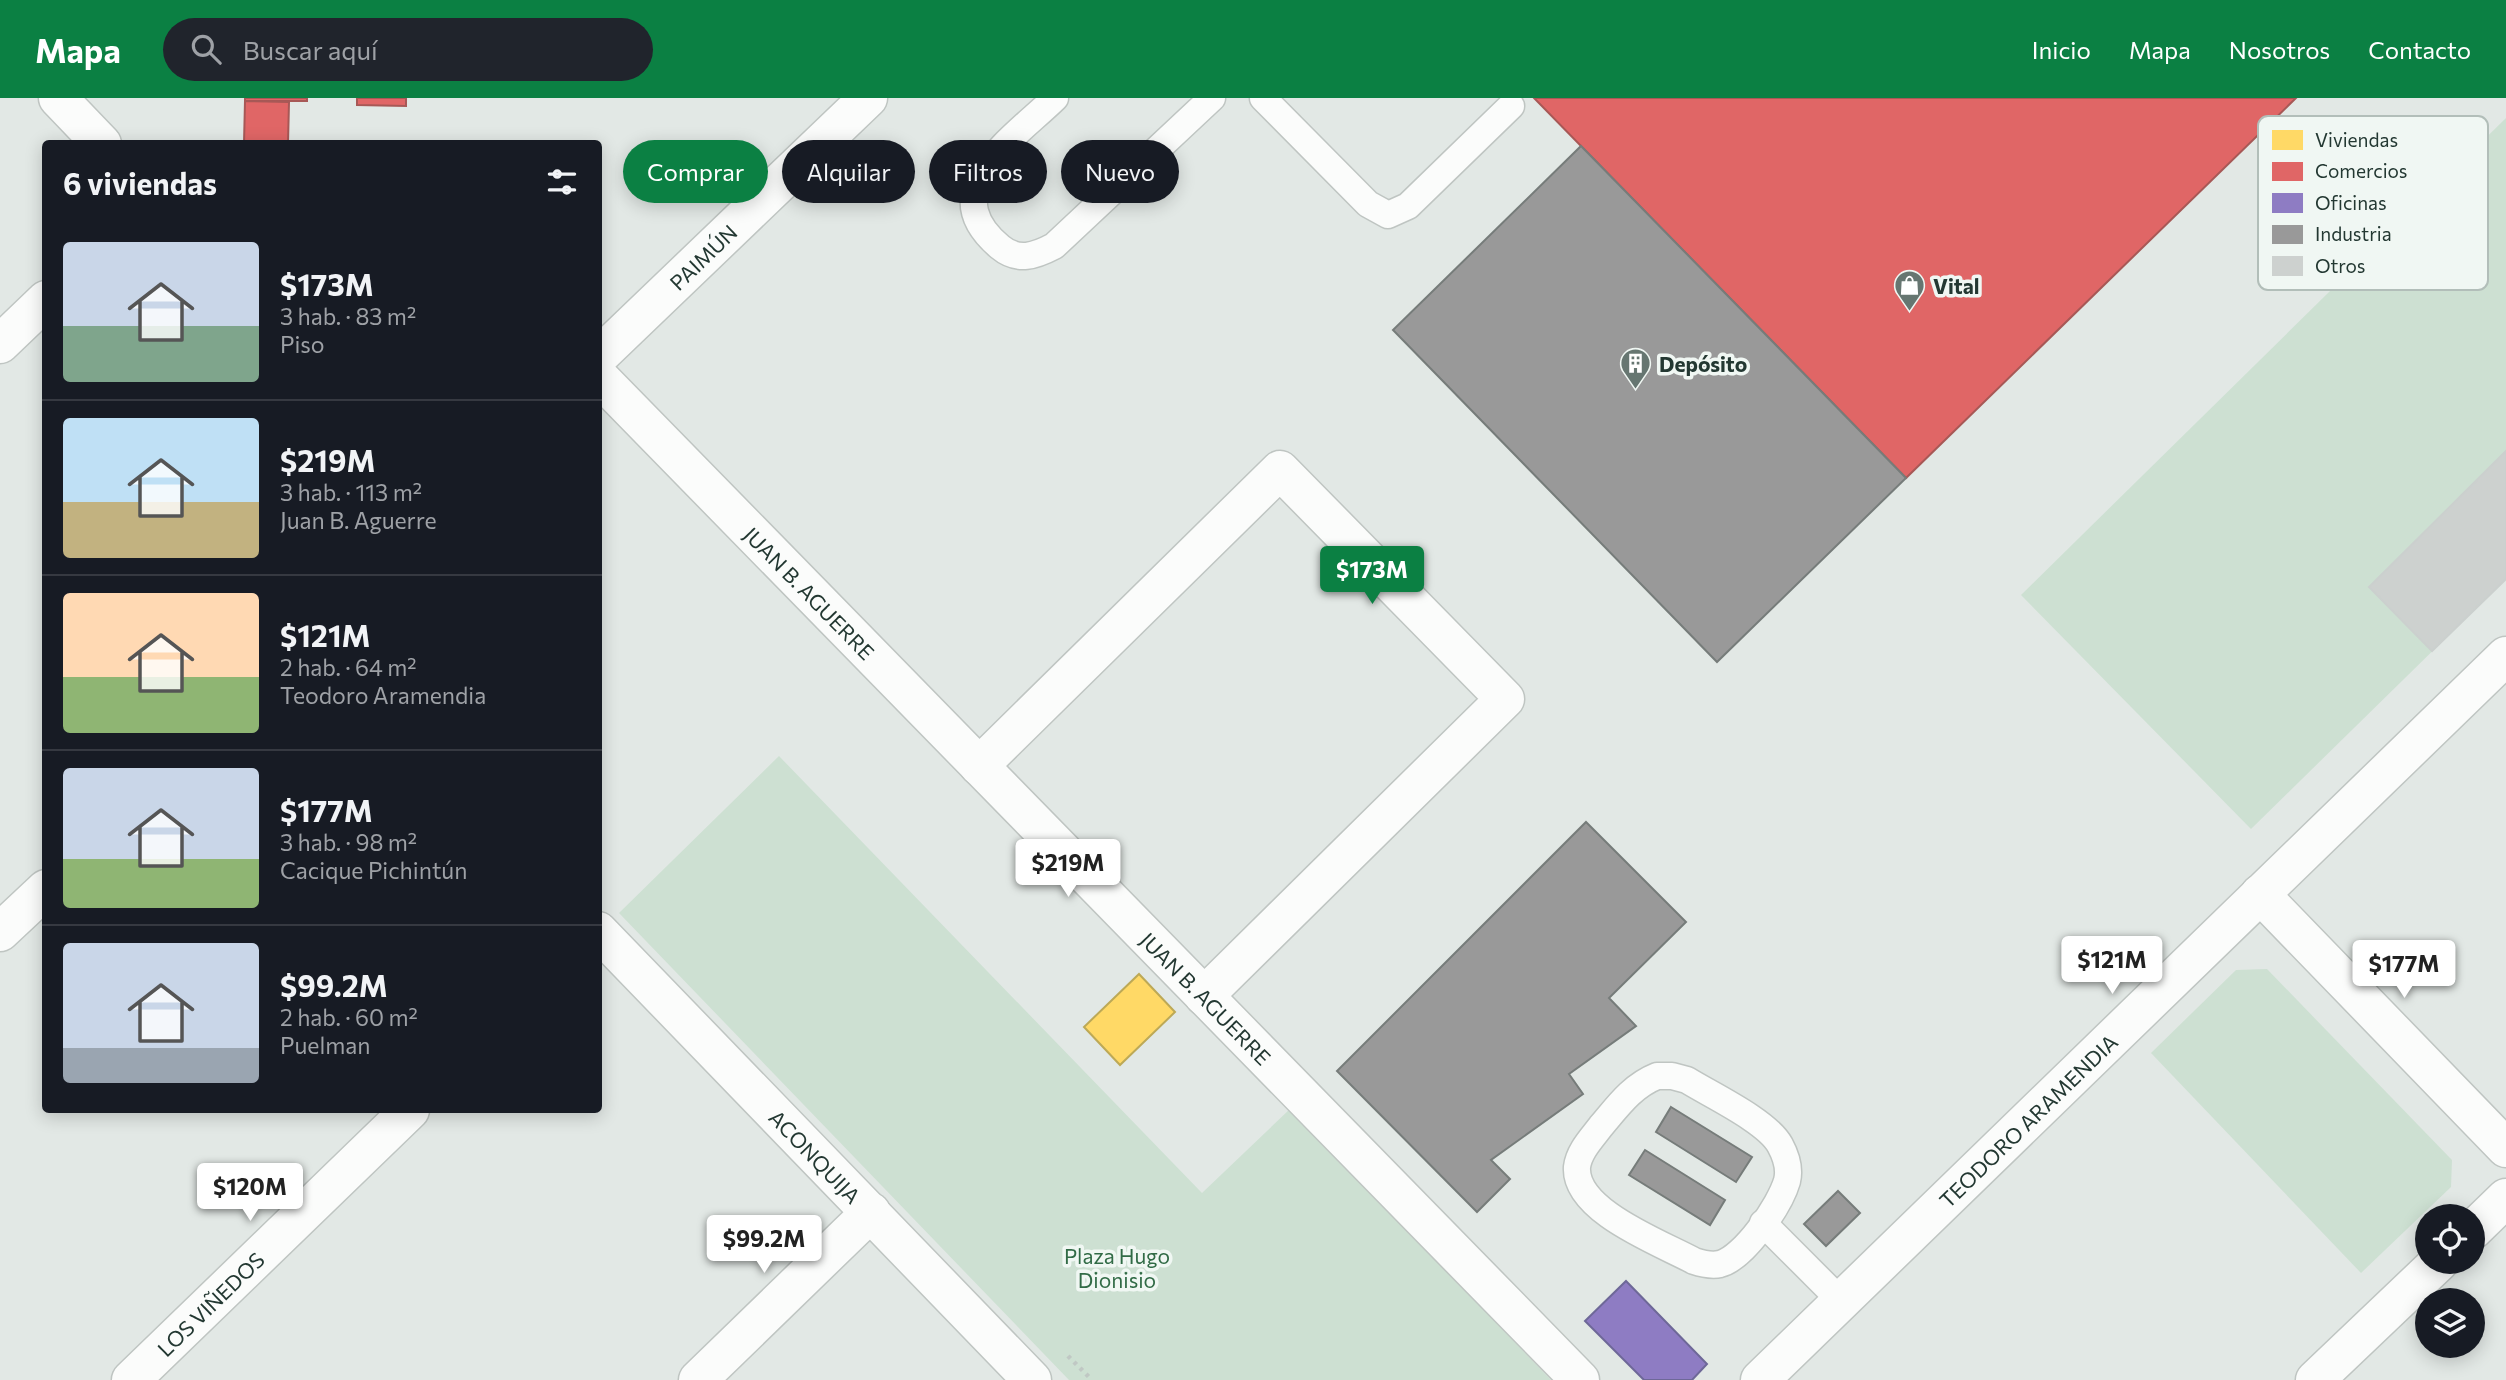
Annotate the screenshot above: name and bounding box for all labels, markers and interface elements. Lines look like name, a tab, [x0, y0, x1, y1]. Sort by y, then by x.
search box	[163, 18, 653, 81]
text: Mapa	[35, 29, 121, 70]
icon: search	[187, 30, 225, 68]
text: Buscar aquí	[243, 34, 378, 65]
text: Inicio	[2032, 35, 2091, 64]
text: Mapa	[2129, 35, 2191, 64]
text: Nosotros	[2229, 35, 2330, 64]
text: Contacto	[2368, 35, 2471, 64]
legend	[2258, 116, 2488, 290]
text: Viviendas	[2315, 128, 2398, 151]
chip: Comprar	[623, 140, 768, 203]
chip: Alquilar	[782, 140, 915, 203]
chip: Filtros	[929, 140, 1047, 203]
chip: Nuevo	[1061, 140, 1179, 203]
text: Comercios	[2315, 159, 2407, 182]
icon: filters	[543, 163, 581, 201]
text: 6 viviendas	[63, 164, 217, 201]
text: Oficinas	[2315, 191, 2387, 214]
street label: PAIMÚN	[664, 219, 741, 295]
text: Industria	[2315, 222, 2392, 245]
text: Otros	[2315, 254, 2365, 277]
text: $173M	[280, 265, 374, 302]
shop icon: Vital	[1893, 268, 1927, 312]
icon: home	[119, 270, 203, 354]
place label: Vital	[1933, 273, 1979, 298]
text: 3 hab. · 83 m²	[280, 302, 416, 330]
text: Piso	[280, 330, 325, 358]
building icon: Depósito	[1619, 346, 1653, 390]
place label: Depósito	[1659, 351, 1747, 376]
text: $219M	[280, 441, 375, 478]
icon: home	[119, 446, 203, 530]
text: 3 hab. · 113 m²	[280, 478, 422, 506]
text: Juan B. Aguerre	[280, 506, 437, 534]
street label: JUAN B. AGUERRE	[740, 521, 880, 664]
pin: $173M	[1323, 546, 1421, 606]
text: $173M	[1336, 555, 1408, 583]
text: $121M	[280, 616, 370, 653]
icon: home	[119, 621, 203, 705]
text: 2 hab. · 64 m²	[280, 653, 417, 681]
text: Teodoro Aramendia	[280, 681, 486, 709]
text: $177M	[280, 791, 373, 828]
icon: home	[119, 796, 203, 880]
text: 3 hab. · 98 m²	[280, 828, 417, 856]
pin: $219M	[1019, 840, 1117, 899]
text: $219M	[1031, 848, 1105, 876]
text: Cacique Pichintún	[280, 856, 467, 884]
street label: JUAN B. AGUERRE	[1136, 926, 1277, 1069]
pin: $121M	[2063, 936, 2161, 996]
pin: $177M	[2355, 940, 2453, 1000]
text: $121M	[2077, 945, 2147, 973]
text: $177M	[2368, 949, 2440, 977]
text: $99.2M	[280, 966, 388, 1003]
icon: home	[119, 971, 203, 1055]
text: 2 hab. · 60 m²	[280, 1003, 418, 1031]
street label: TEODORO ARAMENDIA	[1934, 1028, 2122, 1212]
text: Puelman	[280, 1031, 371, 1059]
street label: ACONQUIJA	[765, 1104, 866, 1208]
pin: $120M	[201, 1164, 299, 1223]
text: $120M	[213, 1172, 287, 1200]
map controls	[2415, 1204, 2485, 1358]
button: locate	[2415, 1204, 2485, 1274]
pin: $99.2M	[707, 1216, 821, 1275]
text: $99.2M	[723, 1224, 805, 1252]
park label: Plaza Hugo Dionisio	[1064, 1243, 1170, 1292]
street label: LOS VIÑEDOS	[152, 1246, 269, 1361]
button: layers	[2415, 1288, 2485, 1358]

